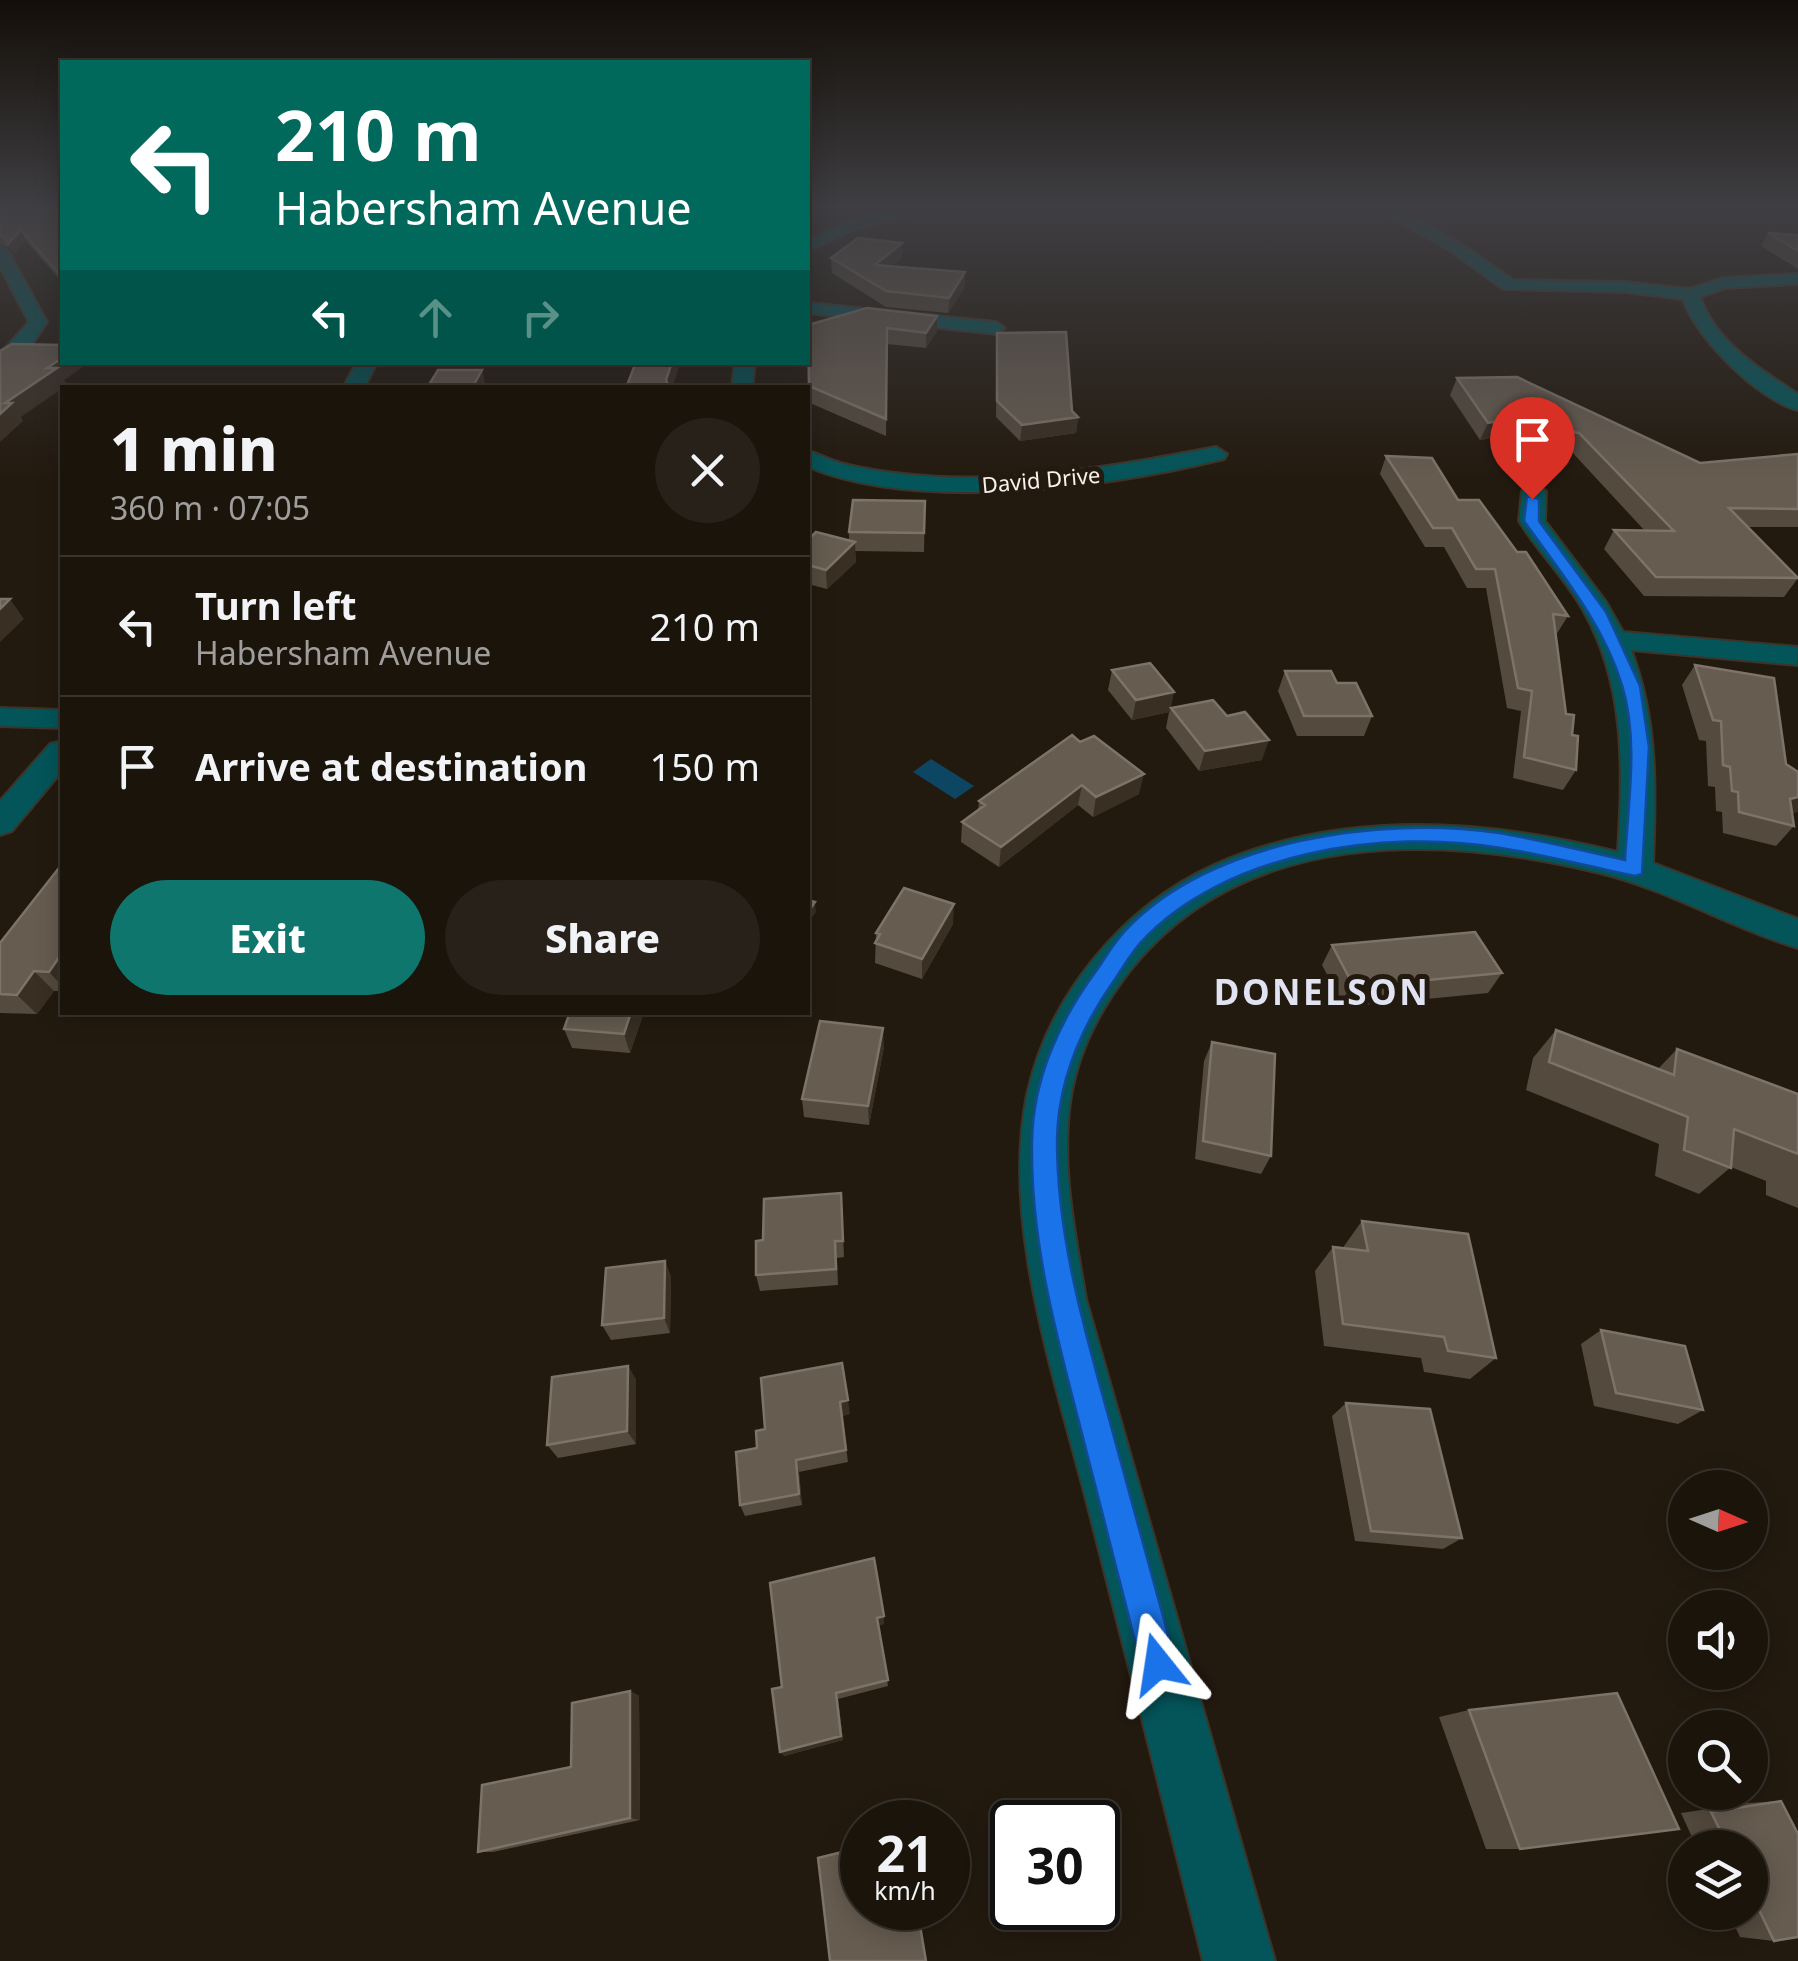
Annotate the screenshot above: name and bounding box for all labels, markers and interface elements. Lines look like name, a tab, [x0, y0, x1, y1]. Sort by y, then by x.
text: 210 m	[275, 86, 482, 182]
icon: left	[110, 100, 240, 230]
text: Habersham Avenue	[275, 177, 692, 238]
icon: left	[303, 290, 358, 345]
icon: ahead	[408, 290, 463, 345]
icon: right	[513, 290, 568, 345]
pin	[1490, 397, 1575, 500]
text: 1 min	[110, 407, 278, 489]
icon: arrive	[1505, 412, 1560, 467]
button: close	[655, 418, 760, 523]
street label: David Drive	[980, 459, 1101, 499]
text: 360 m · 07:05	[110, 486, 310, 529]
text: Turn left	[195, 579, 357, 631]
icon: left	[110, 599, 165, 654]
text: 210 m	[649, 600, 760, 652]
text: Habersham Avenue	[195, 631, 491, 674]
icon: arrive	[110, 739, 165, 794]
text: Arrive at destination	[195, 740, 587, 792]
text: 150 m	[649, 740, 760, 792]
button: Exit	[110, 880, 425, 995]
button: Share	[445, 880, 760, 995]
district label: DONELSON	[1214, 968, 1430, 1015]
north arrow	[1668, 1470, 1768, 1570]
map controls	[1668, 1470, 1768, 1930]
button: sound	[1668, 1590, 1768, 1690]
position arrow	[1106, 1612, 1210, 1716]
button: search	[1668, 1710, 1768, 1810]
speed limit sign: 30	[990, 1800, 1120, 1930]
text: 21	[876, 1819, 934, 1887]
button: layers	[1668, 1830, 1768, 1930]
text: km/h	[874, 1873, 936, 1907]

